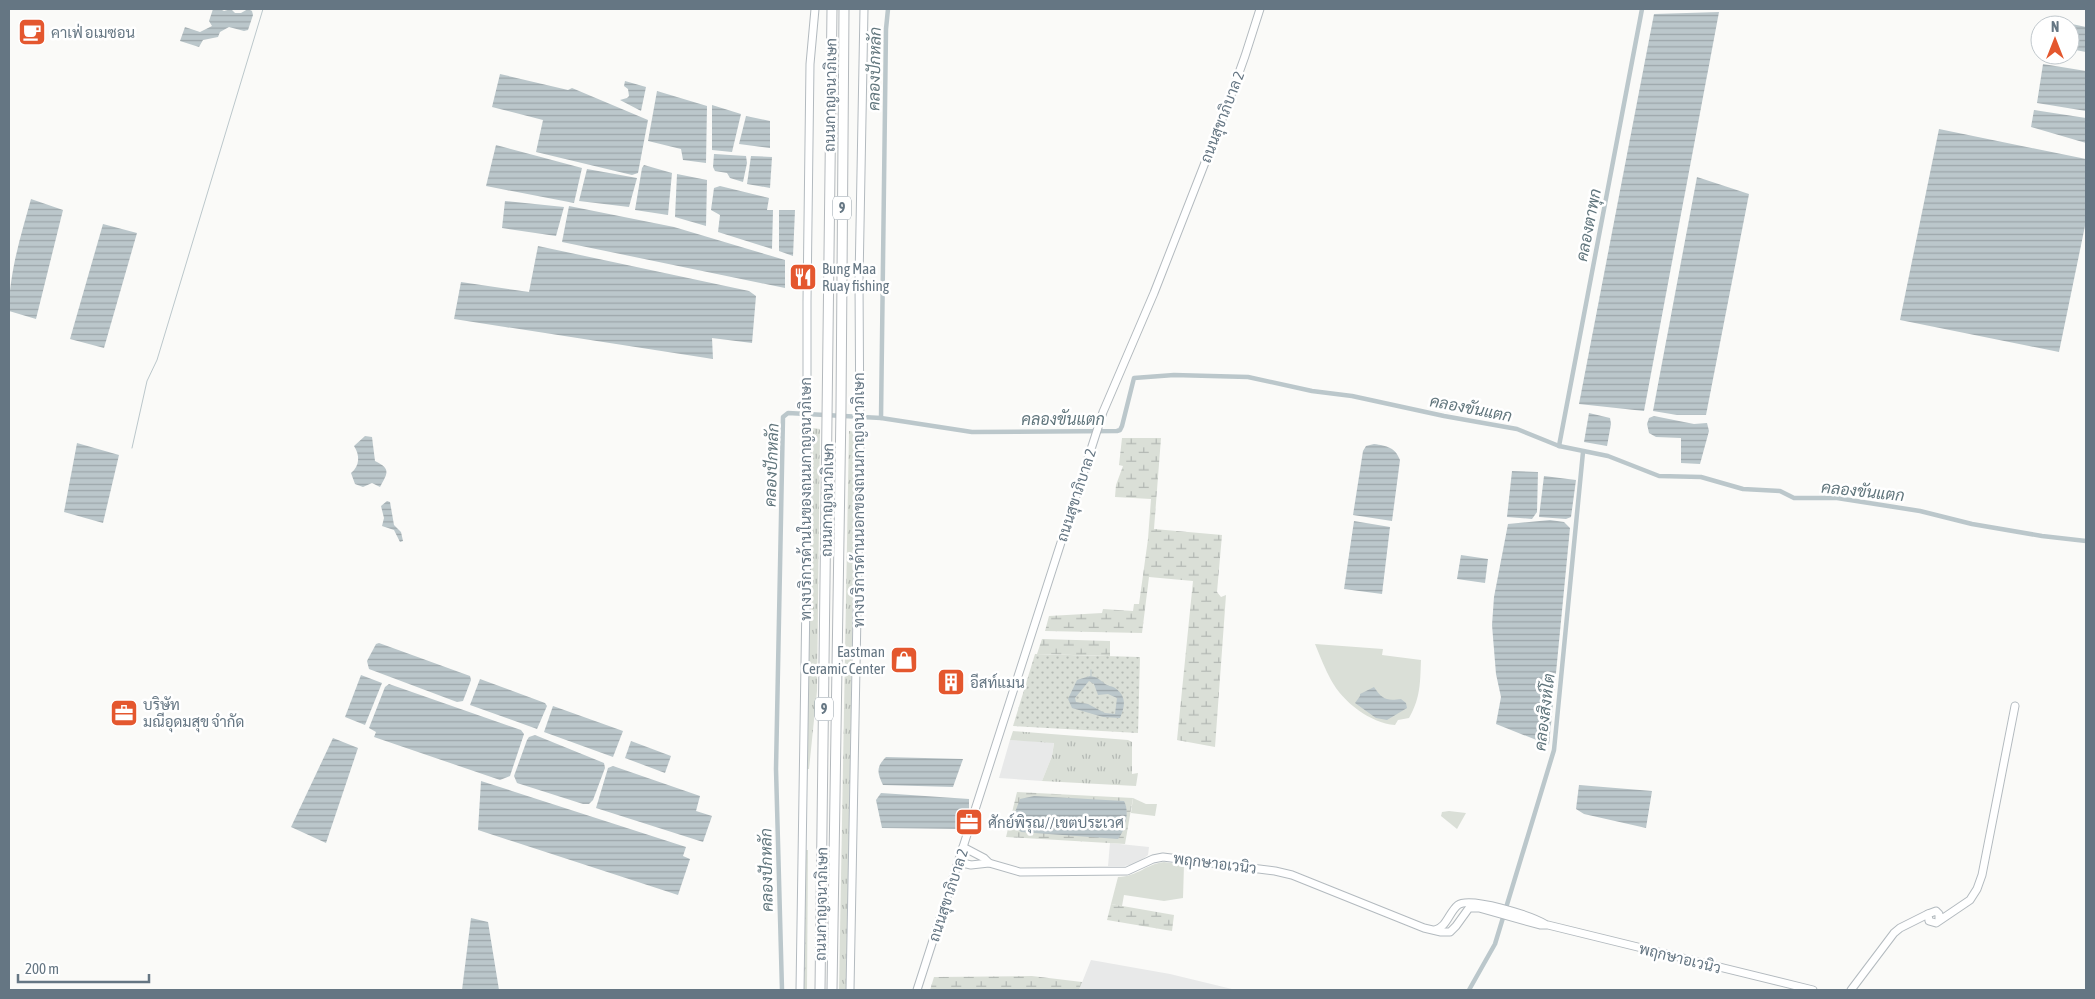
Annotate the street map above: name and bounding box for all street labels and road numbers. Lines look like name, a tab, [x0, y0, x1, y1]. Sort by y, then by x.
street label: ถนนกาญจนาภิเษก	[821, 38, 840, 152]
street label: ถนนสุขาภิบาล 2	[1197, 69, 1250, 166]
road number: 9	[833, 197, 851, 220]
street label: ทางบริการด้านนอกของถนนกาญจนาภิเษก	[849, 372, 868, 628]
street label: ทางบริการด้านในของถนนกาญจนาภิเษก	[796, 377, 815, 621]
street label: ถนนกาญจนาภิเษก	[818, 443, 837, 557]
street label: ถนนสุขาภิบาล 2	[1053, 446, 1102, 545]
road number: 9	[815, 698, 833, 721]
street label: ถนนสุขาภิบาล 2	[925, 846, 974, 945]
street label: ถนนกาญจนาภิเษก	[812, 847, 831, 961]
street label: พฤกษาอเวนิว	[1172, 849, 1258, 878]
street label: พฤกษาอเวนิว	[1637, 940, 1723, 977]

